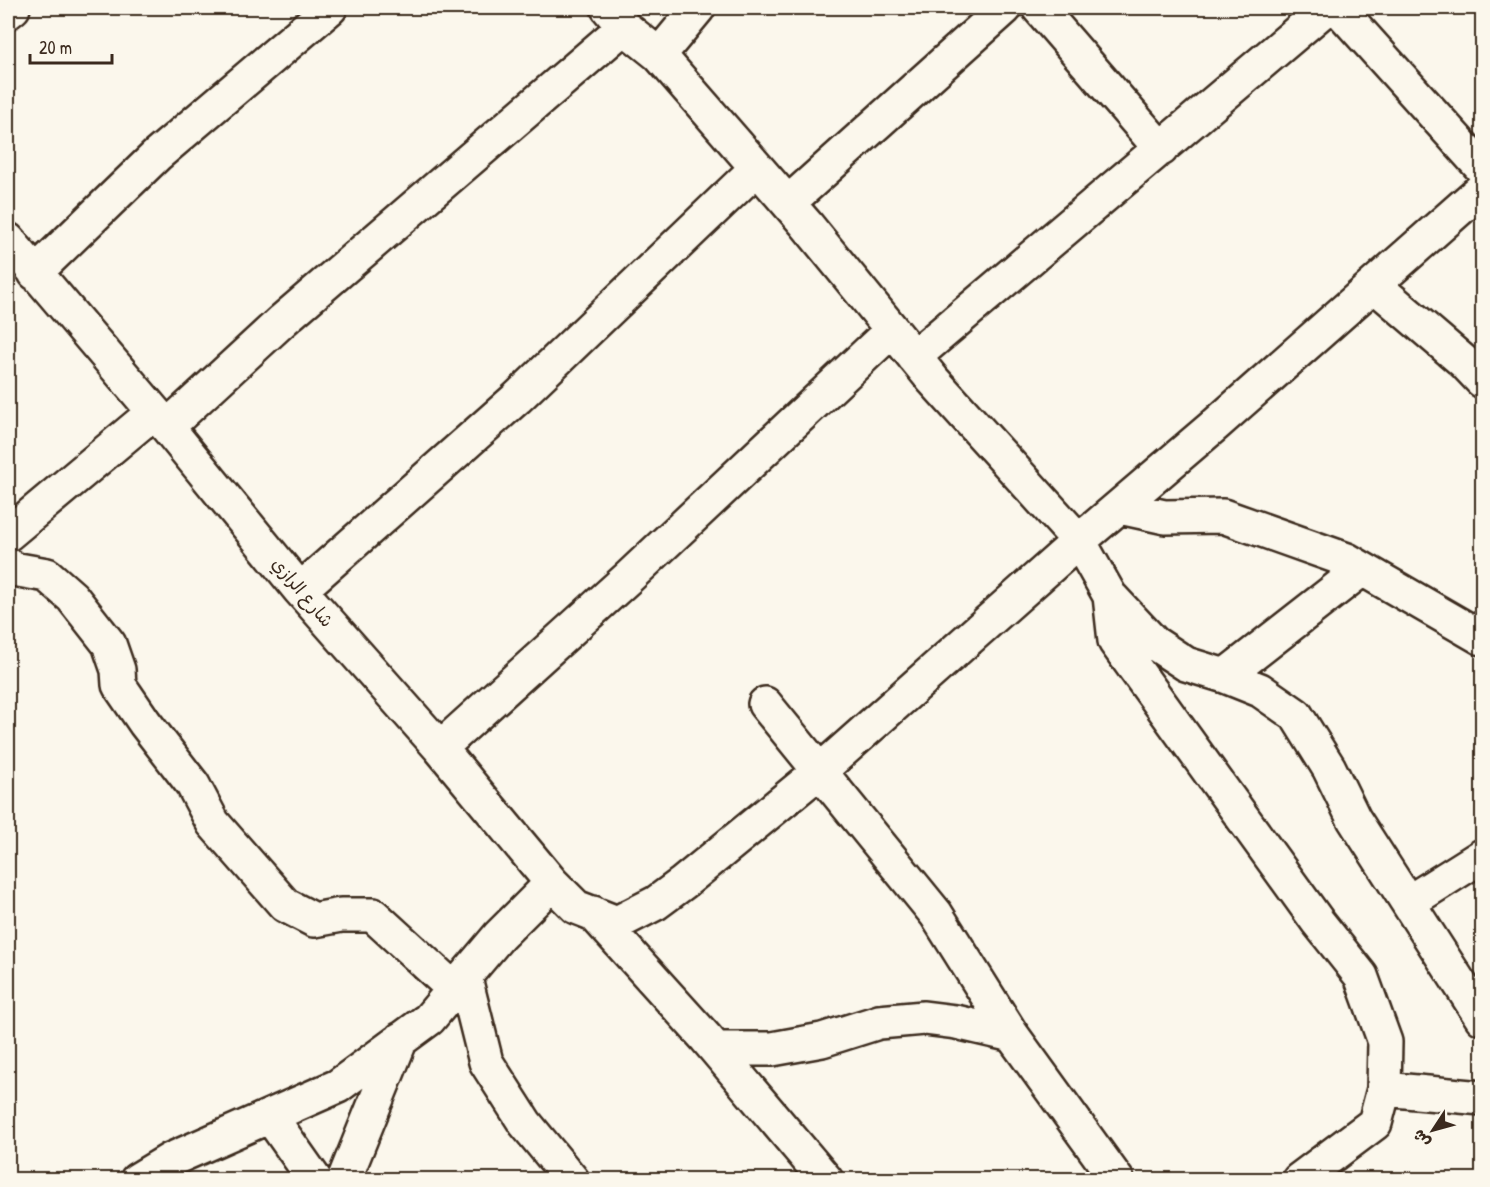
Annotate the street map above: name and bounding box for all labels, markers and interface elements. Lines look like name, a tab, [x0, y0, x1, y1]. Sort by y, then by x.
scale bar	[30, 27, 112, 65]
text: 20 m	[39, 35, 72, 60]
street label: شارع الرازي	[266, 552, 340, 633]
north arrow	[1403, 1100, 1463, 1160]
text: ش	[1407, 1125, 1435, 1152]

